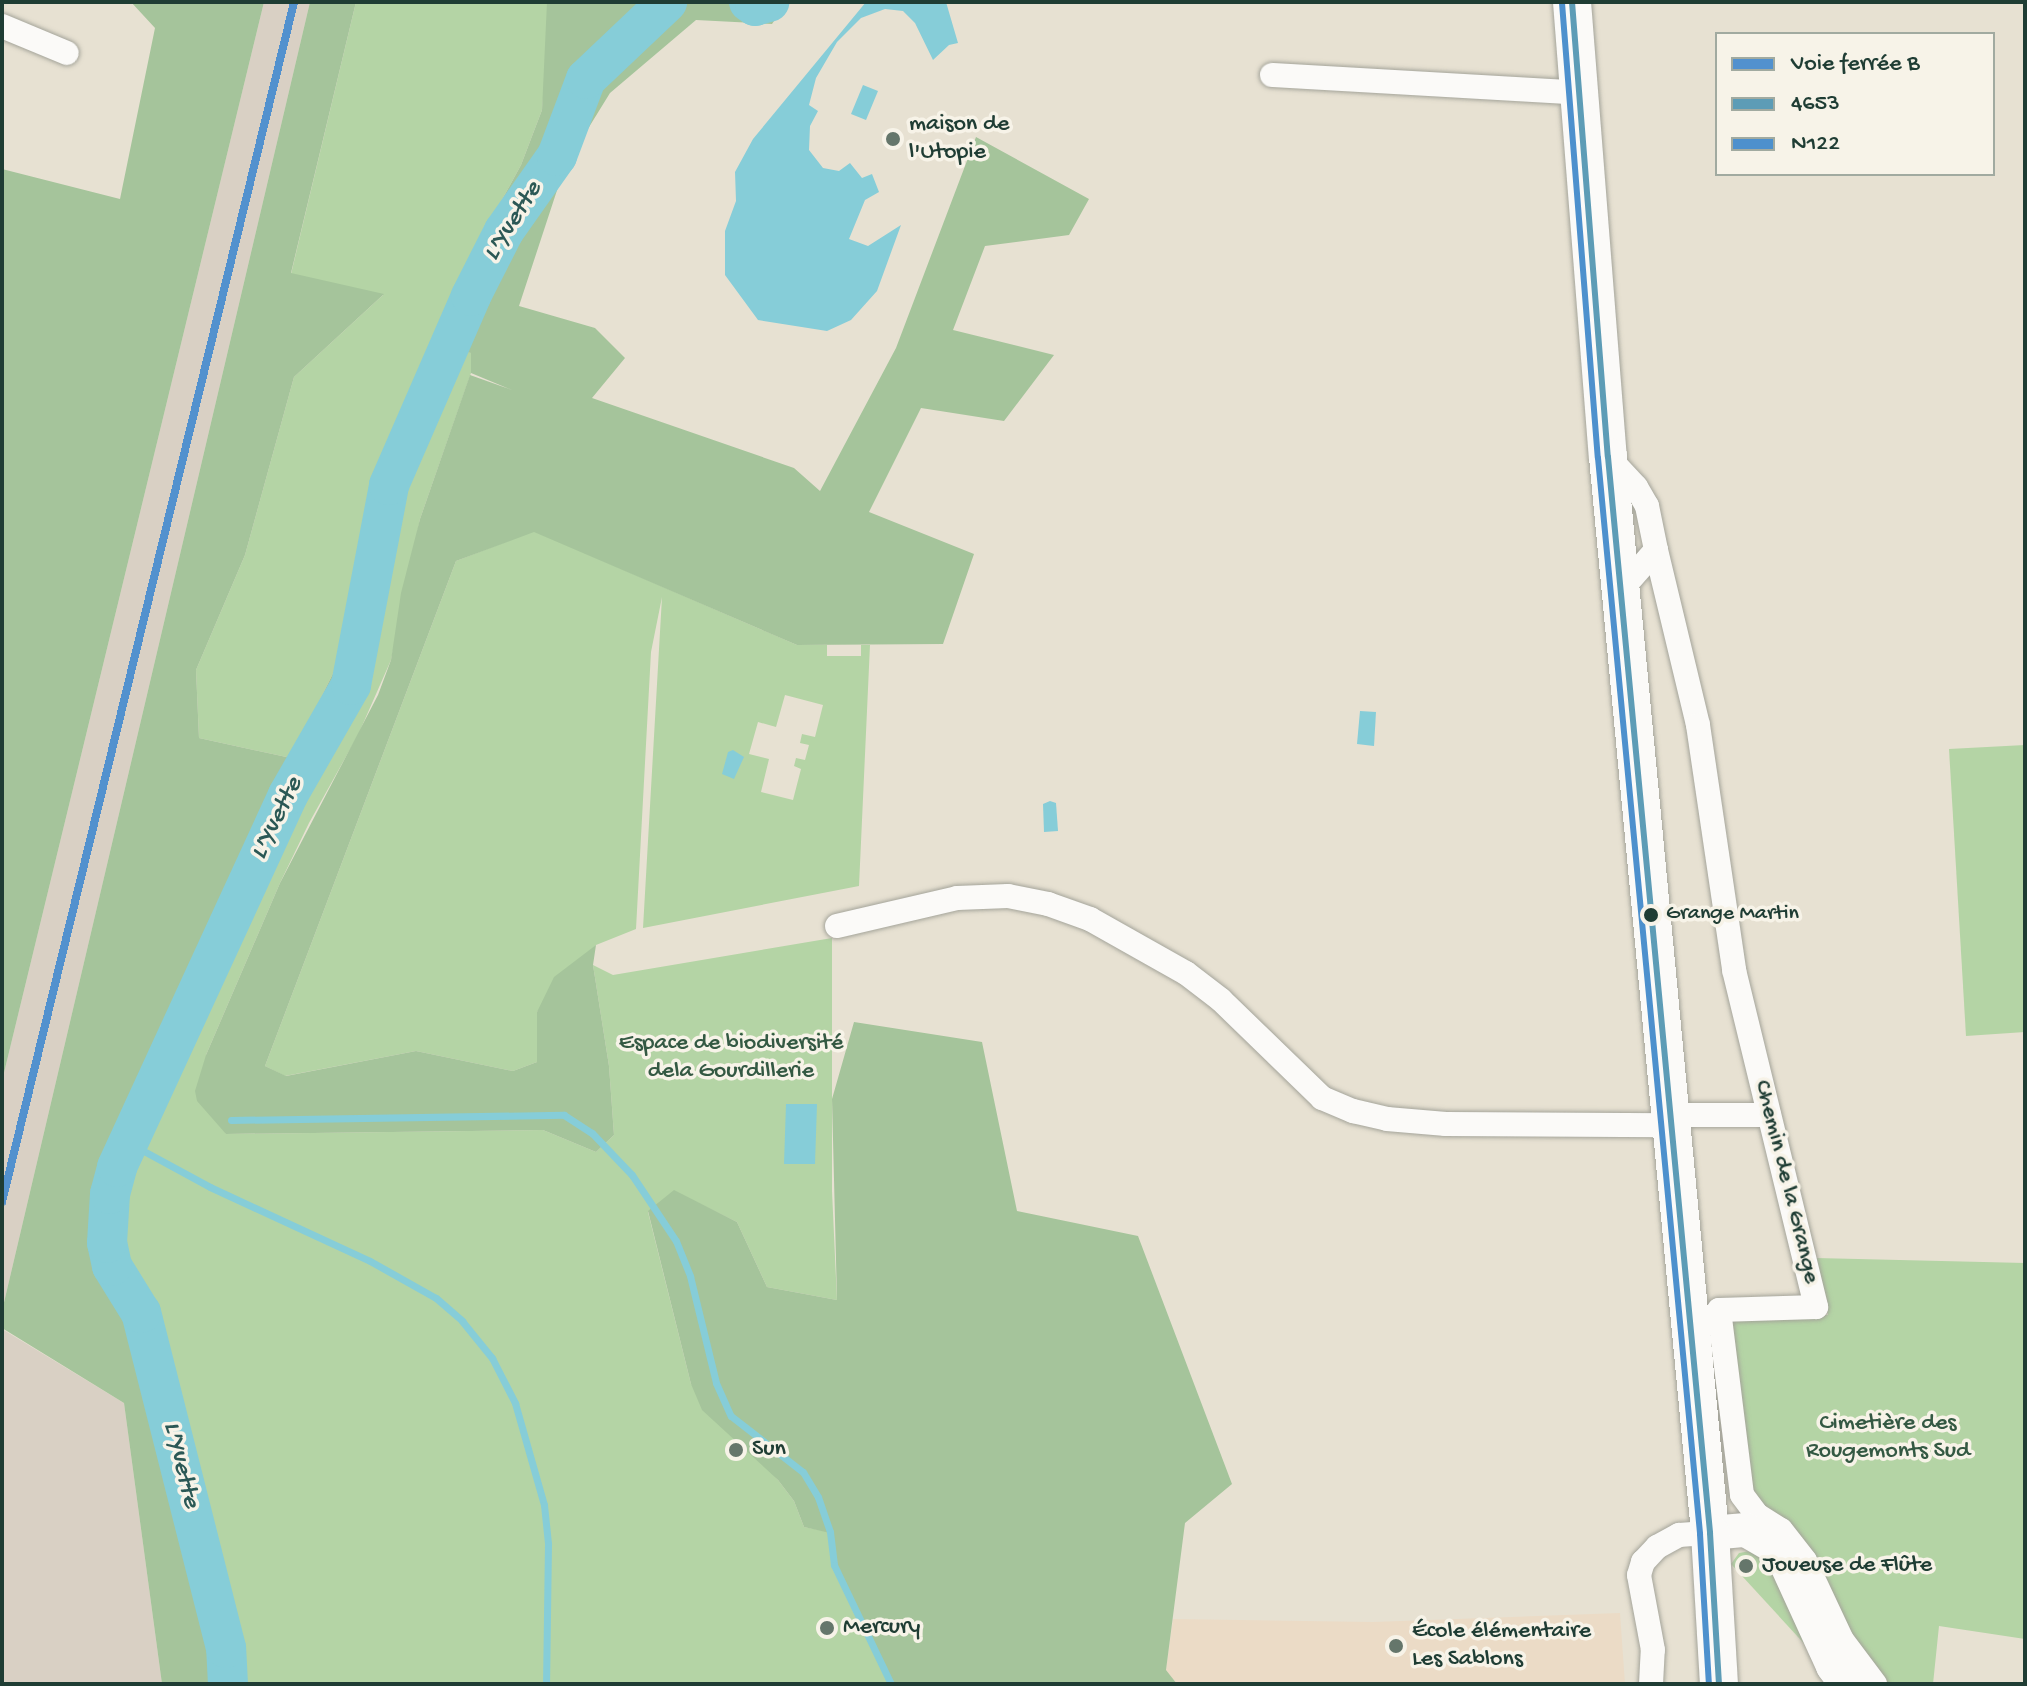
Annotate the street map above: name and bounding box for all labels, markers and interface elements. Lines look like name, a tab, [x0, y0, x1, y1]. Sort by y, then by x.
legend	[1715, 32, 1995, 176]
text: Voie ferrée B	[1791, 50, 1920, 79]
text: 4653	[1791, 90, 1840, 119]
place label: maison de l'Utopie	[909, 111, 1009, 167]
marker: maison de l'Utopie	[884, 130, 902, 148]
text: N122	[1791, 130, 1840, 159]
water label: L'Yvette	[478, 177, 550, 267]
water label: L'Yvette	[245, 773, 311, 865]
place label: Grange Martin	[1666, 902, 1799, 928]
marker: Grange Martin	[1643, 907, 1659, 923]
park label: Espace de biodiversité dela Gourdillerie	[619, 1030, 843, 1086]
street label: Chemin de la Grange	[1747, 1077, 1825, 1287]
park label: Cimetière des Rougemonts Sud	[1806, 1410, 1970, 1466]
water label: L'Yvette	[154, 1419, 206, 1511]
place label: Sun	[752, 1436, 786, 1464]
marker: Sun	[727, 1441, 745, 1459]
place label: Joueuse de Flûte	[1762, 1552, 1932, 1580]
marker: Joueuse de Flûte	[1737, 1557, 1755, 1575]
place label: Mercury	[843, 1614, 920, 1642]
place label: École élémentaire Les Sablons	[1412, 1618, 1591, 1674]
marker: Mercury	[818, 1619, 836, 1637]
marker: École élémentaire Les Sablons	[1387, 1637, 1405, 1655]

